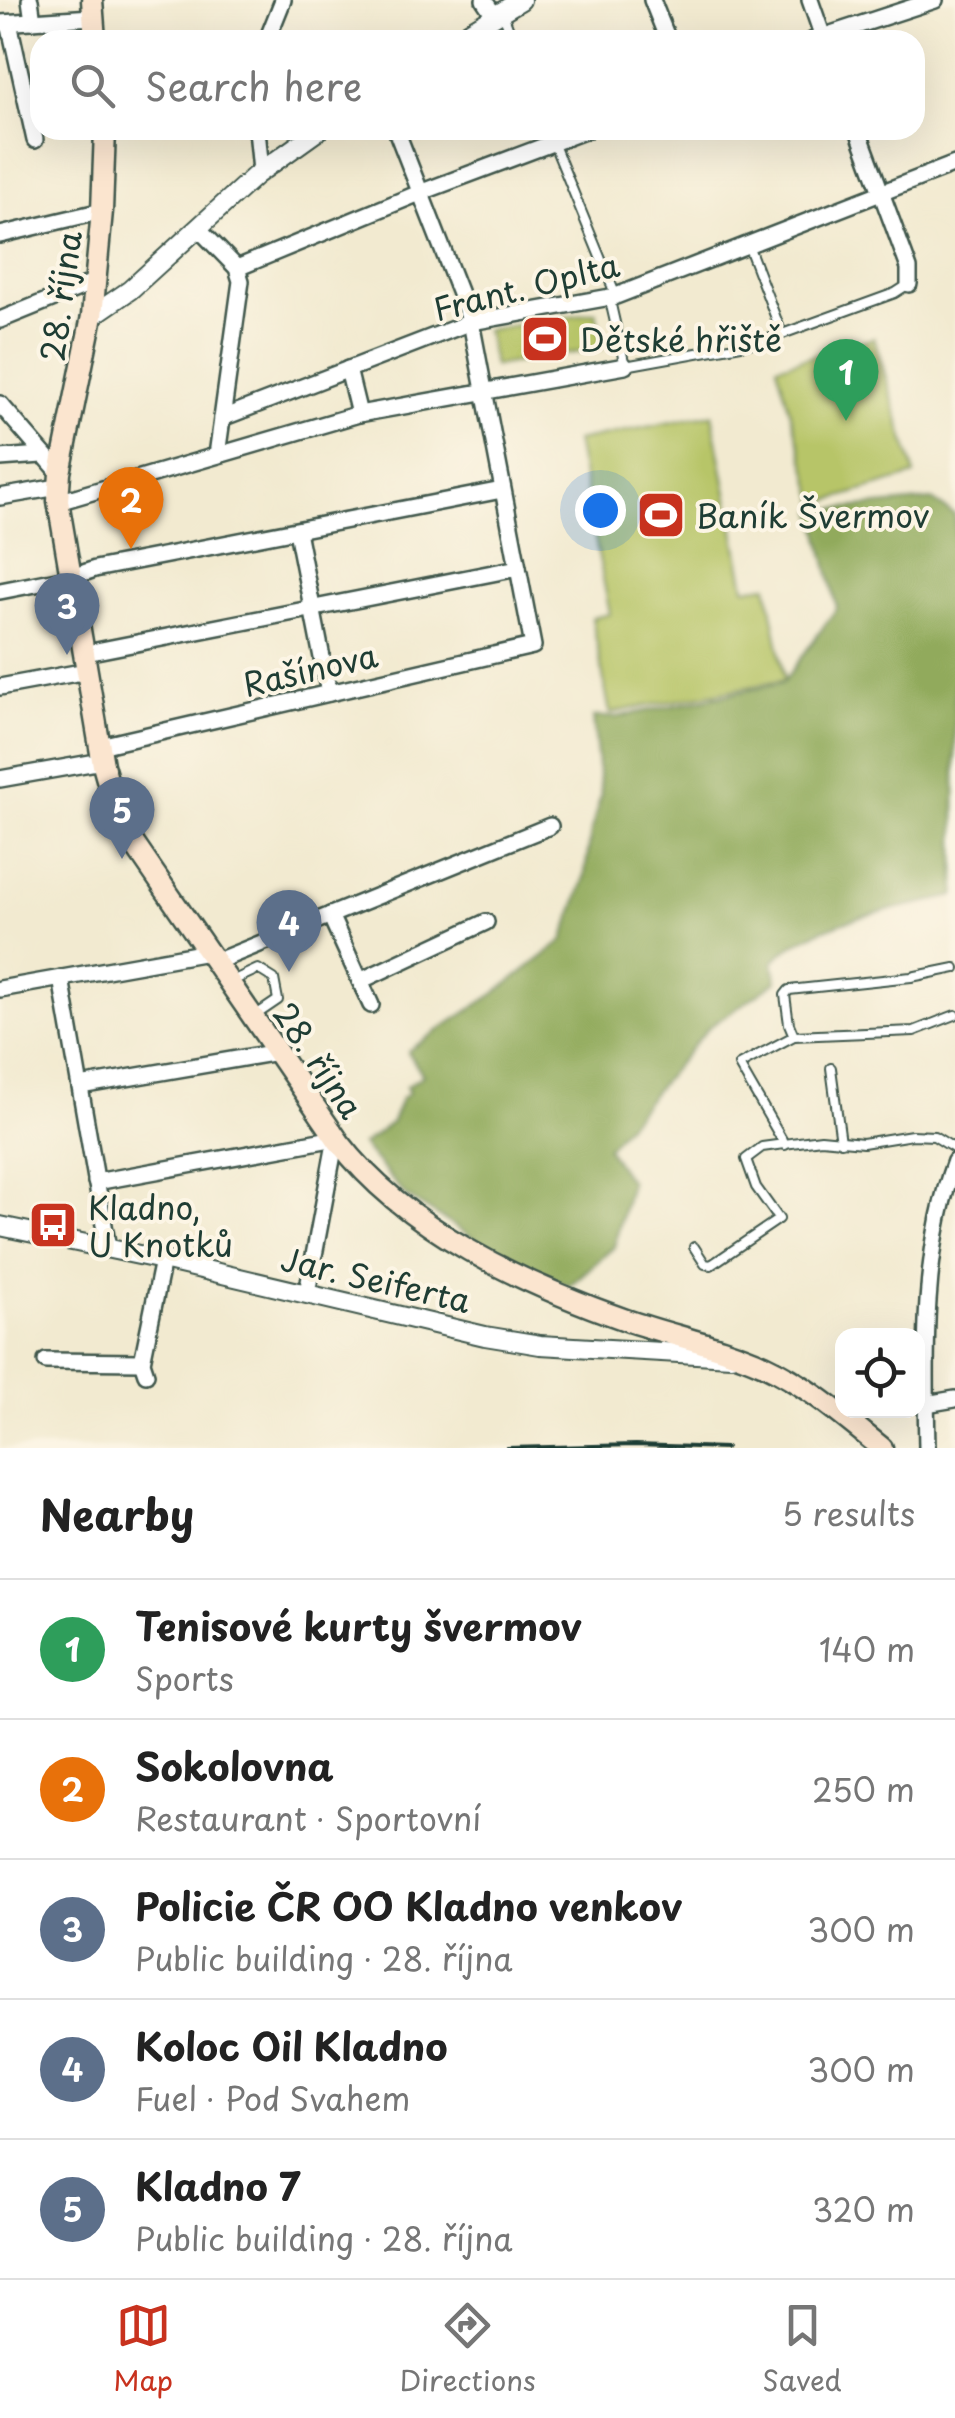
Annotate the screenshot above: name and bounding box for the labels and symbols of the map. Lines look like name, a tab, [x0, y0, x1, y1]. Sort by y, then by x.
street label: 28. října	[27, 228, 93, 364]
street label: Frant. Oplta	[428, 240, 624, 332]
sports icon: Dětské hřiště	[519, 313, 571, 365]
place label: Dětské hřiště	[580, 315, 782, 363]
pin: 1	[814, 338, 878, 421]
pin: 2	[98, 466, 164, 549]
your location	[575, 485, 626, 536]
sports icon: Baník Švermov	[635, 489, 687, 541]
place label: Baník Švermov	[696, 491, 929, 539]
pin: 3	[34, 572, 100, 655]
street label: Rašínova	[238, 630, 382, 708]
pin: 5	[90, 776, 154, 859]
pin: 4	[256, 890, 322, 972]
street label: 28. října	[262, 992, 376, 1128]
place label: Kladno, U Knotků	[88, 1183, 233, 1268]
bus stop icon: Kladno, U Knotků	[27, 1199, 79, 1251]
street label: Jar. Seiferta	[277, 1234, 475, 1324]

